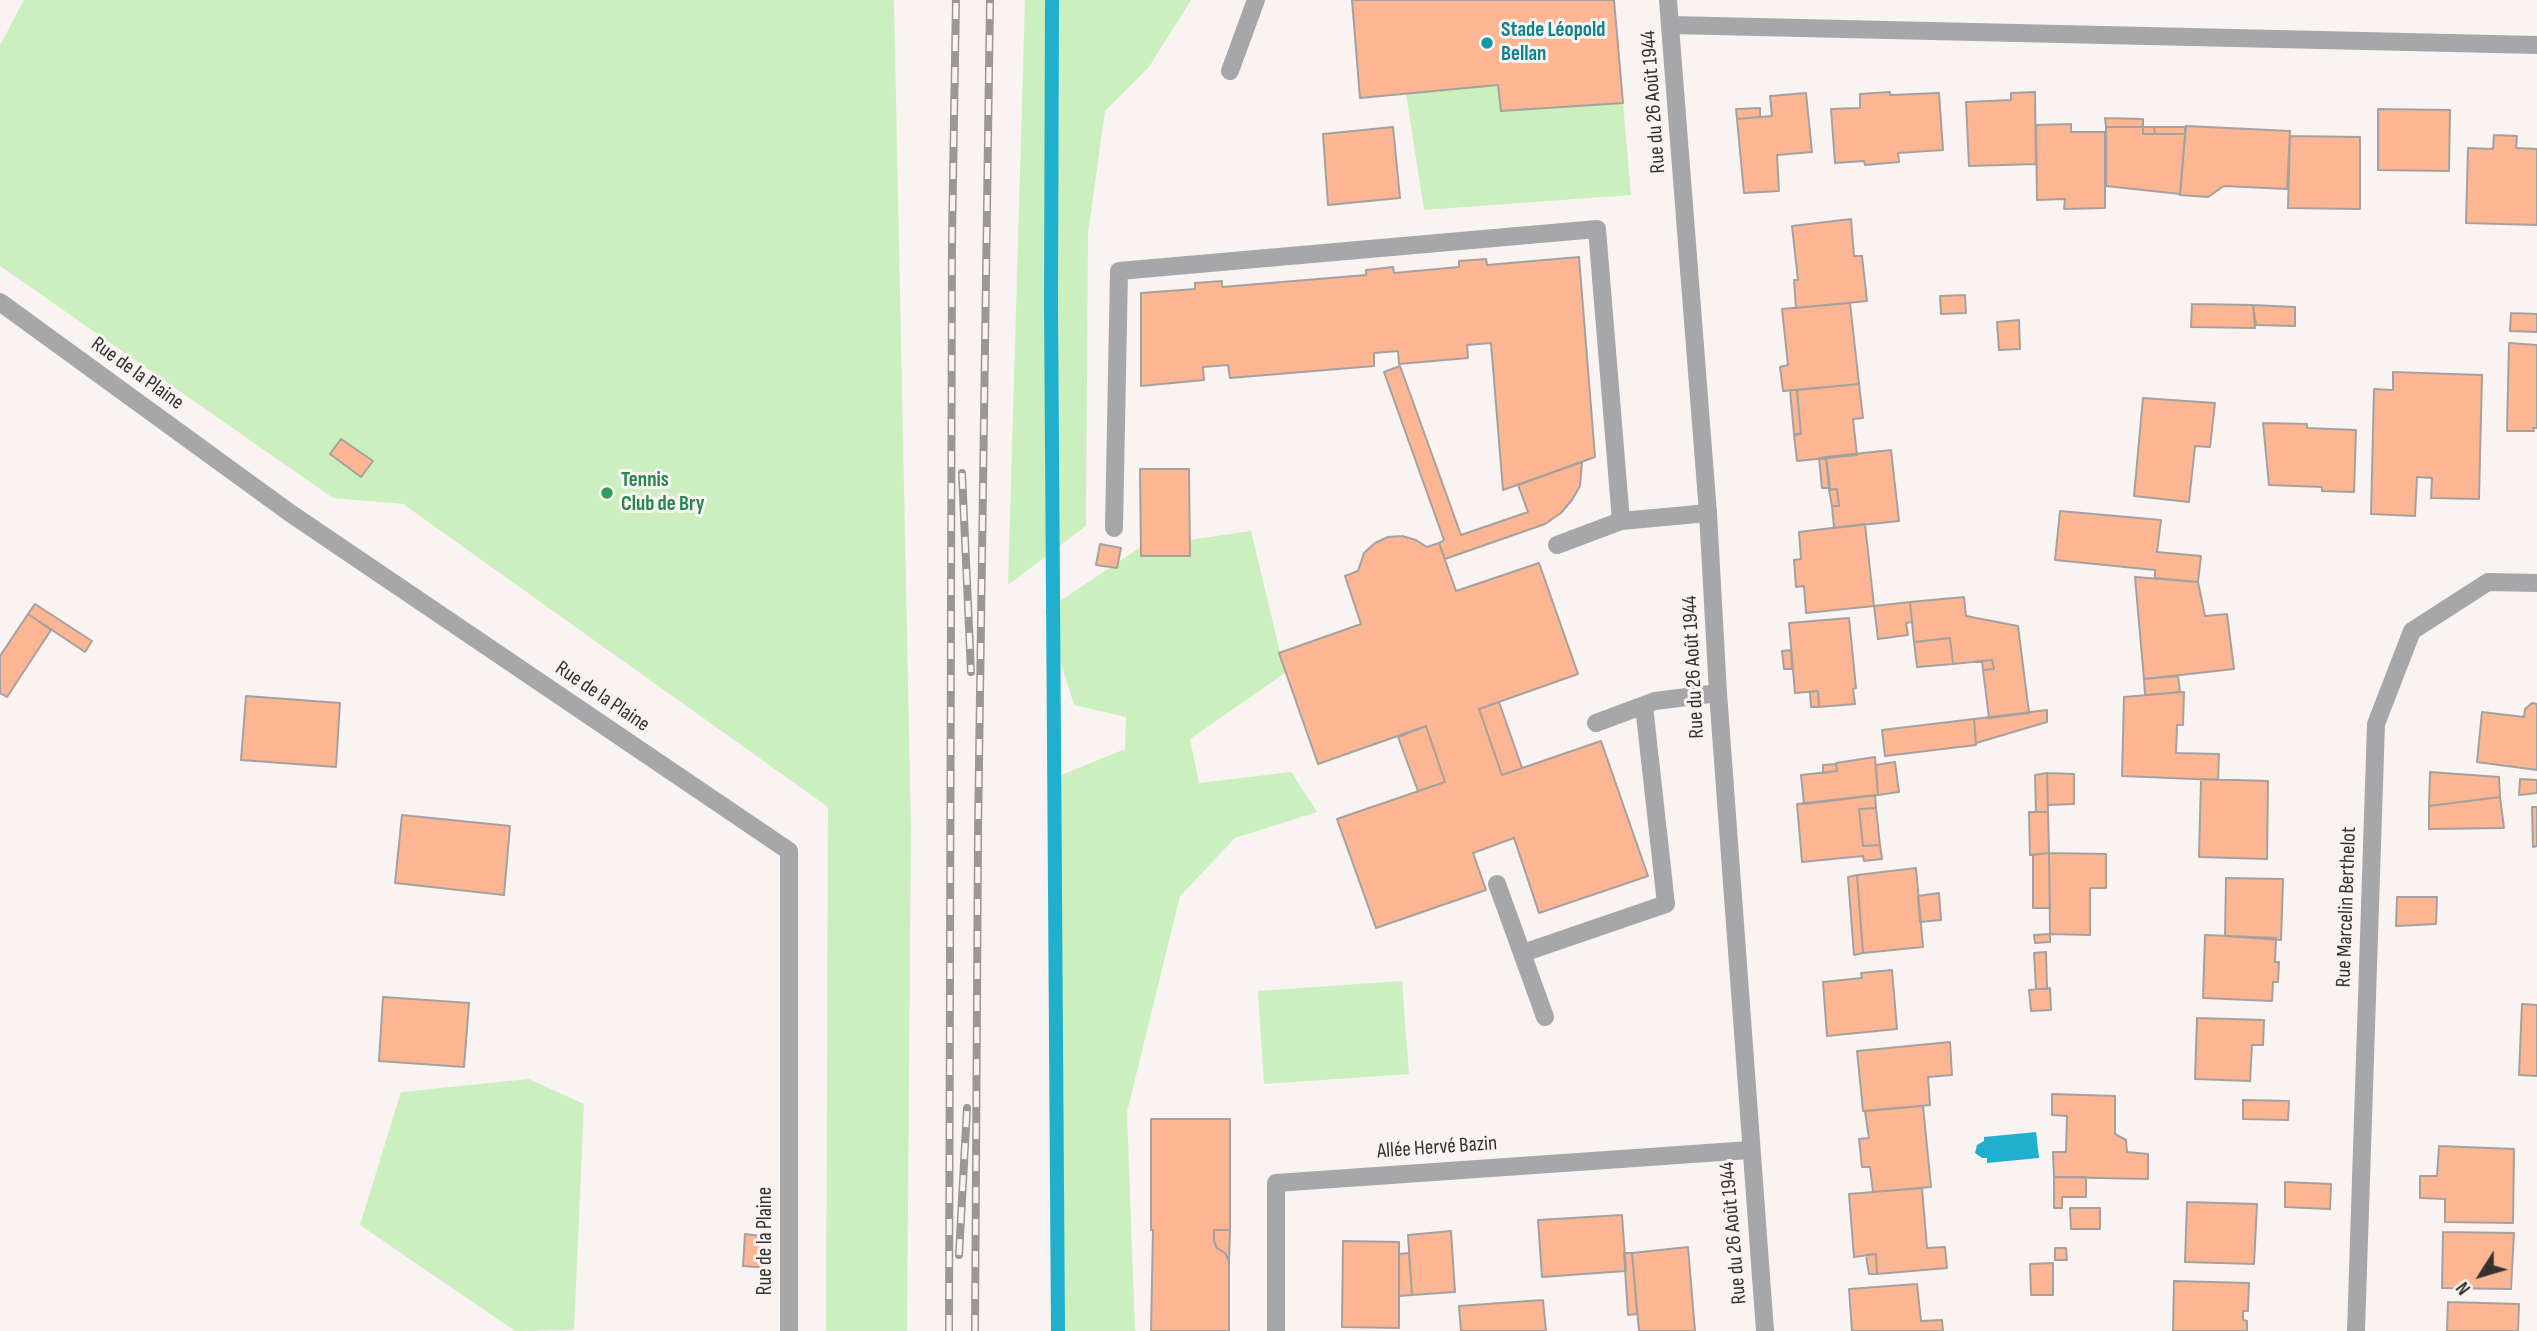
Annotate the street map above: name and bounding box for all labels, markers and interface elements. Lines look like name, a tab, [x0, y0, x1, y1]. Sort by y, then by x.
place label: Stade Léopold Bellan	[1501, 18, 1605, 68]
street label: Rue du 26 Août 1944	[1636, 30, 1672, 174]
marker: Stade Léopold Bellan	[1479, 35, 1495, 51]
street label: Rue de la Plaine	[86, 332, 188, 416]
place label: Tennis Club de Bry	[621, 468, 704, 518]
marker: Tennis Club de Bry	[599, 485, 615, 501]
street label: Rue du 26 Août 1944	[1678, 595, 1710, 739]
street label: Rue de la Plaine	[550, 656, 654, 738]
street label: Rue Marcelin Berthelot	[2332, 826, 2362, 988]
street label: Allée Hervé Bazin	[1376, 1131, 1498, 1165]
street label: Rue du 26 Août 1944	[1715, 1161, 1753, 1305]
street label: Rue de la Plaine	[753, 1187, 779, 1295]
north arrow	[2446, 1240, 2516, 1310]
text: N	[2452, 1277, 2476, 1299]

